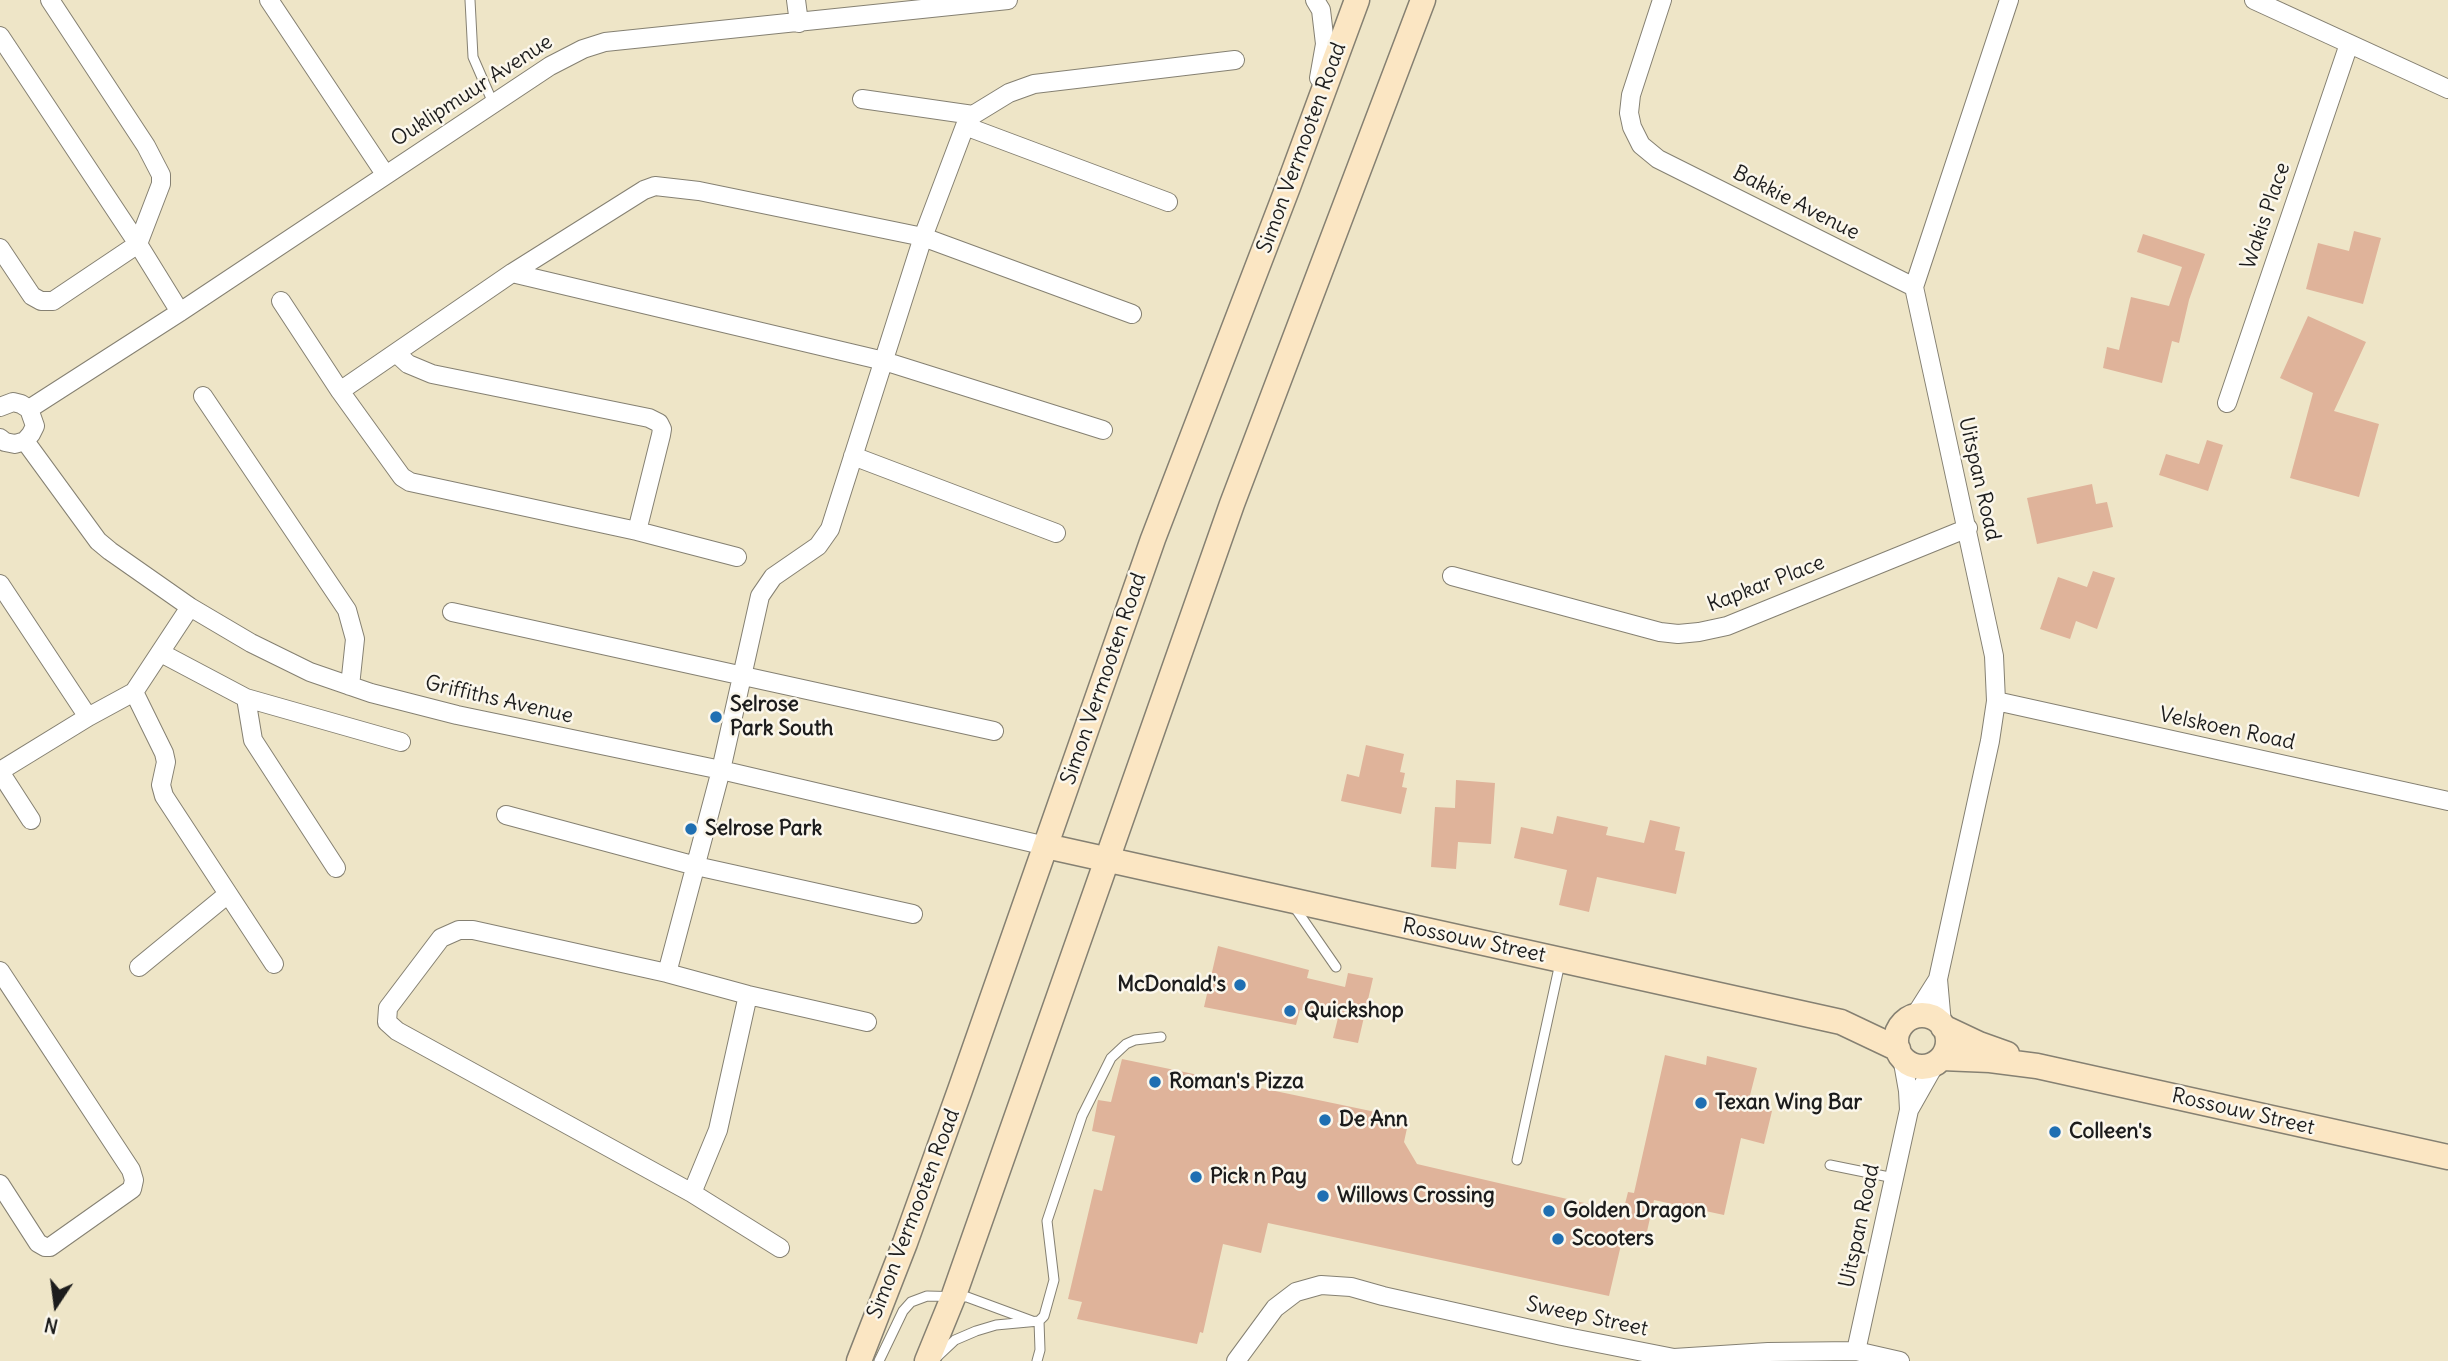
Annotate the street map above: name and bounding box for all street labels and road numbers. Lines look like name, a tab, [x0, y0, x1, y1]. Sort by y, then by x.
street label: Ouklipmuur Avenue	[387, 29, 557, 153]
street label: Simon Vermooten Road	[1252, 39, 1352, 257]
street label: Wakis Place	[2236, 159, 2296, 273]
street label: Bakkie Avenue	[1729, 160, 1863, 246]
street label: Uitspan Road	[1953, 415, 2005, 543]
street label: Kapkar Place	[1704, 550, 1828, 618]
street label: Simon Vermooten Road	[1056, 570, 1152, 788]
street label: Griffiths Avenue	[423, 671, 575, 729]
street label: Velskoen Road	[2157, 702, 2297, 756]
street label: Rossouw Street	[1400, 914, 1548, 968]
street label: Rossouw Street	[2169, 1083, 2317, 1141]
street label: Simon Vermooten Road	[862, 1106, 966, 1322]
street label: Uitspan Road	[1835, 1162, 1885, 1290]
street label: Sweep Street	[1524, 1292, 1650, 1342]

